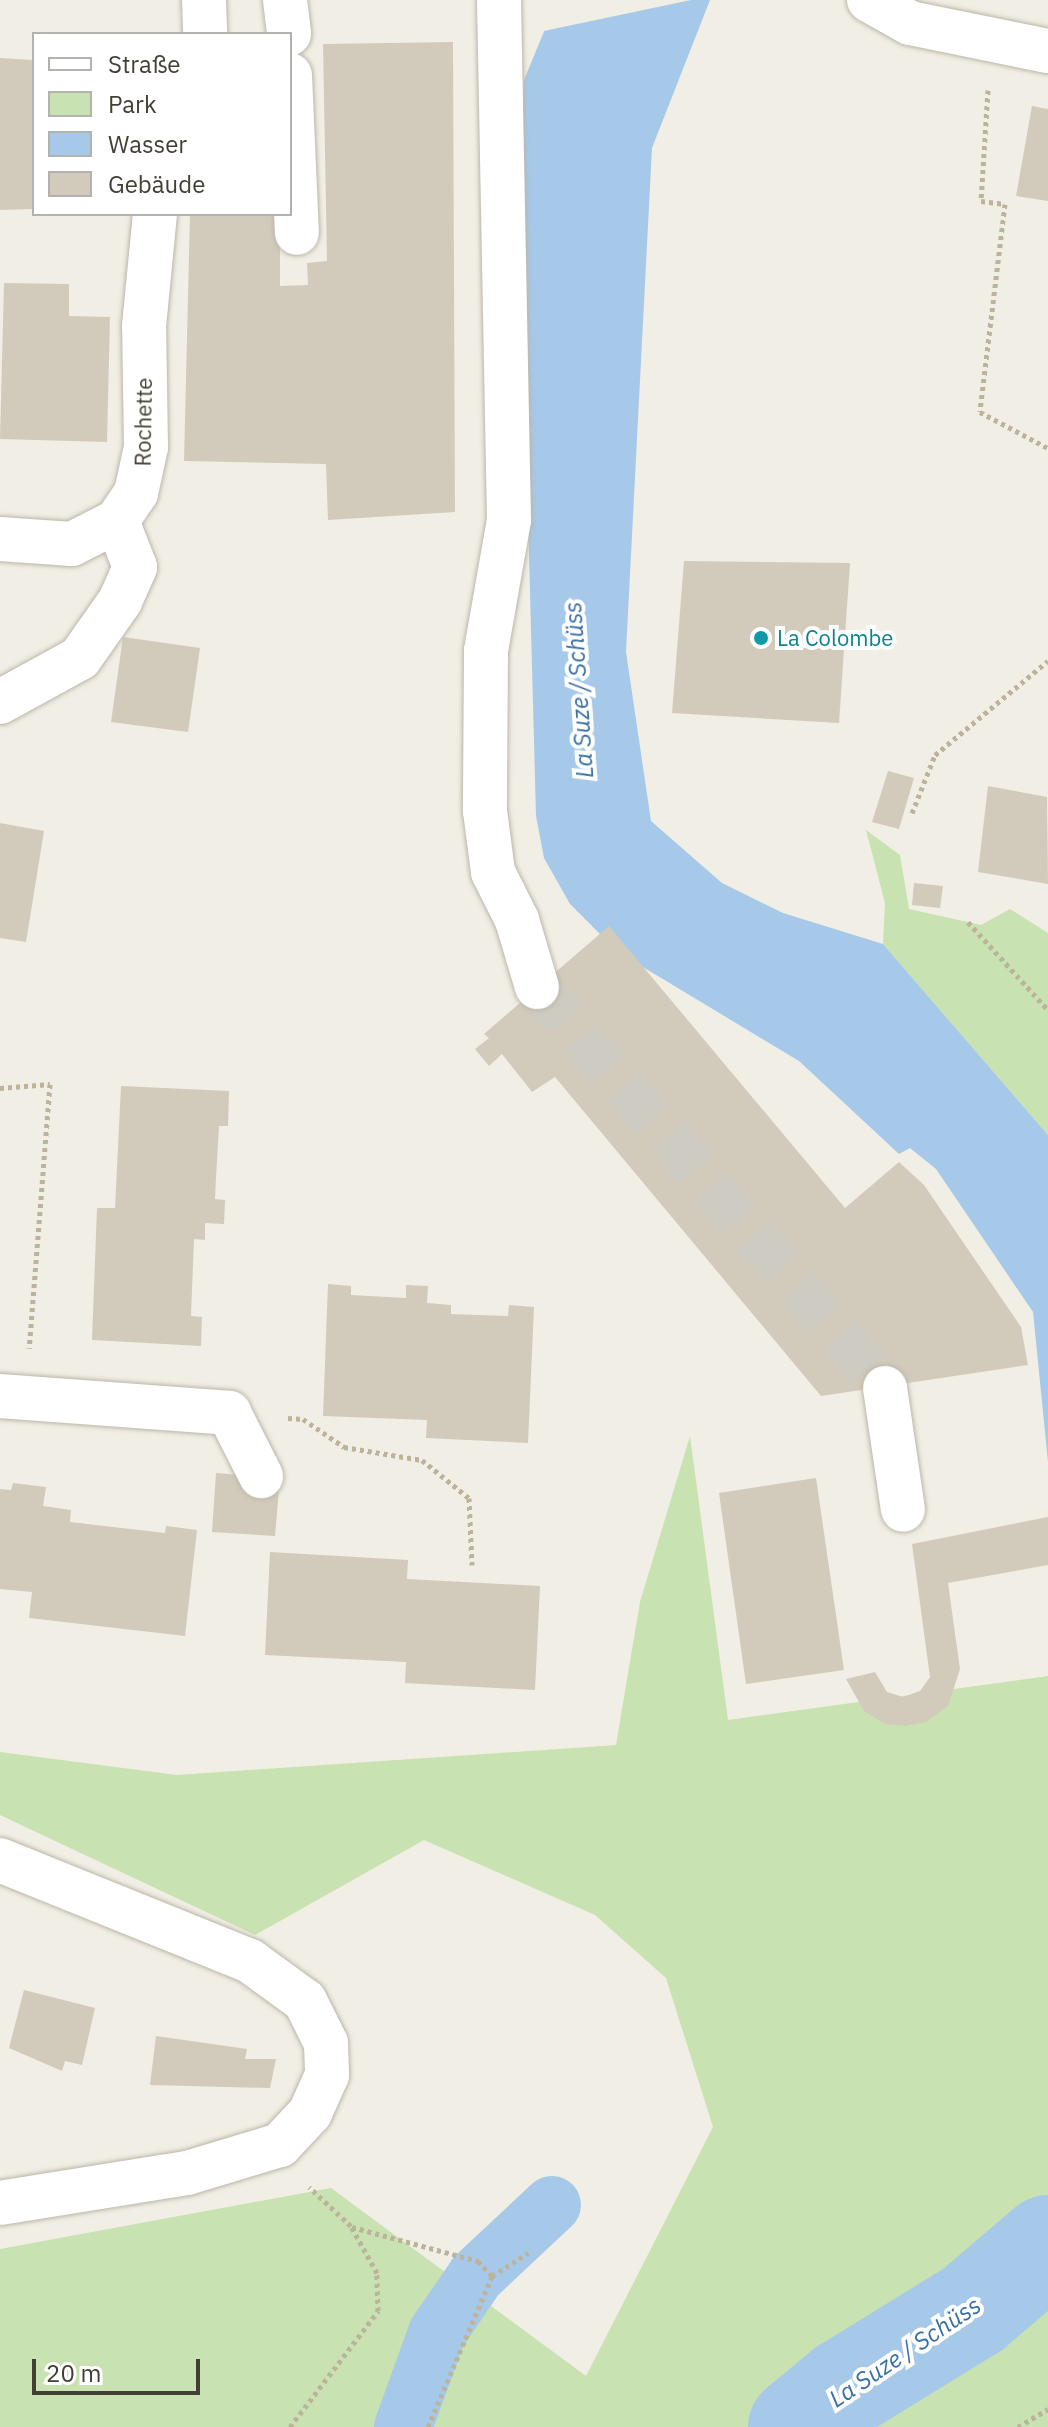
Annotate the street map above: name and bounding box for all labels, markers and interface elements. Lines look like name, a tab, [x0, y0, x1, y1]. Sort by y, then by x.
legend	[32, 32, 292, 216]
text: Straße	[108, 48, 180, 80]
text: Park	[108, 88, 157, 120]
text: Wasser	[108, 128, 187, 160]
text: Gebäude	[108, 168, 205, 200]
street label: Rochette	[129, 377, 157, 467]
water label: La Suze / Schüss	[558, 601, 600, 779]
place label: La Colombe	[777, 625, 893, 651]
marker: La Colombe	[752, 629, 770, 647]
water label: La Suze / Schüss	[824, 2291, 986, 2413]
scale bar	[36, 2343, 204, 2393]
text: 20 m	[46, 2357, 101, 2389]

